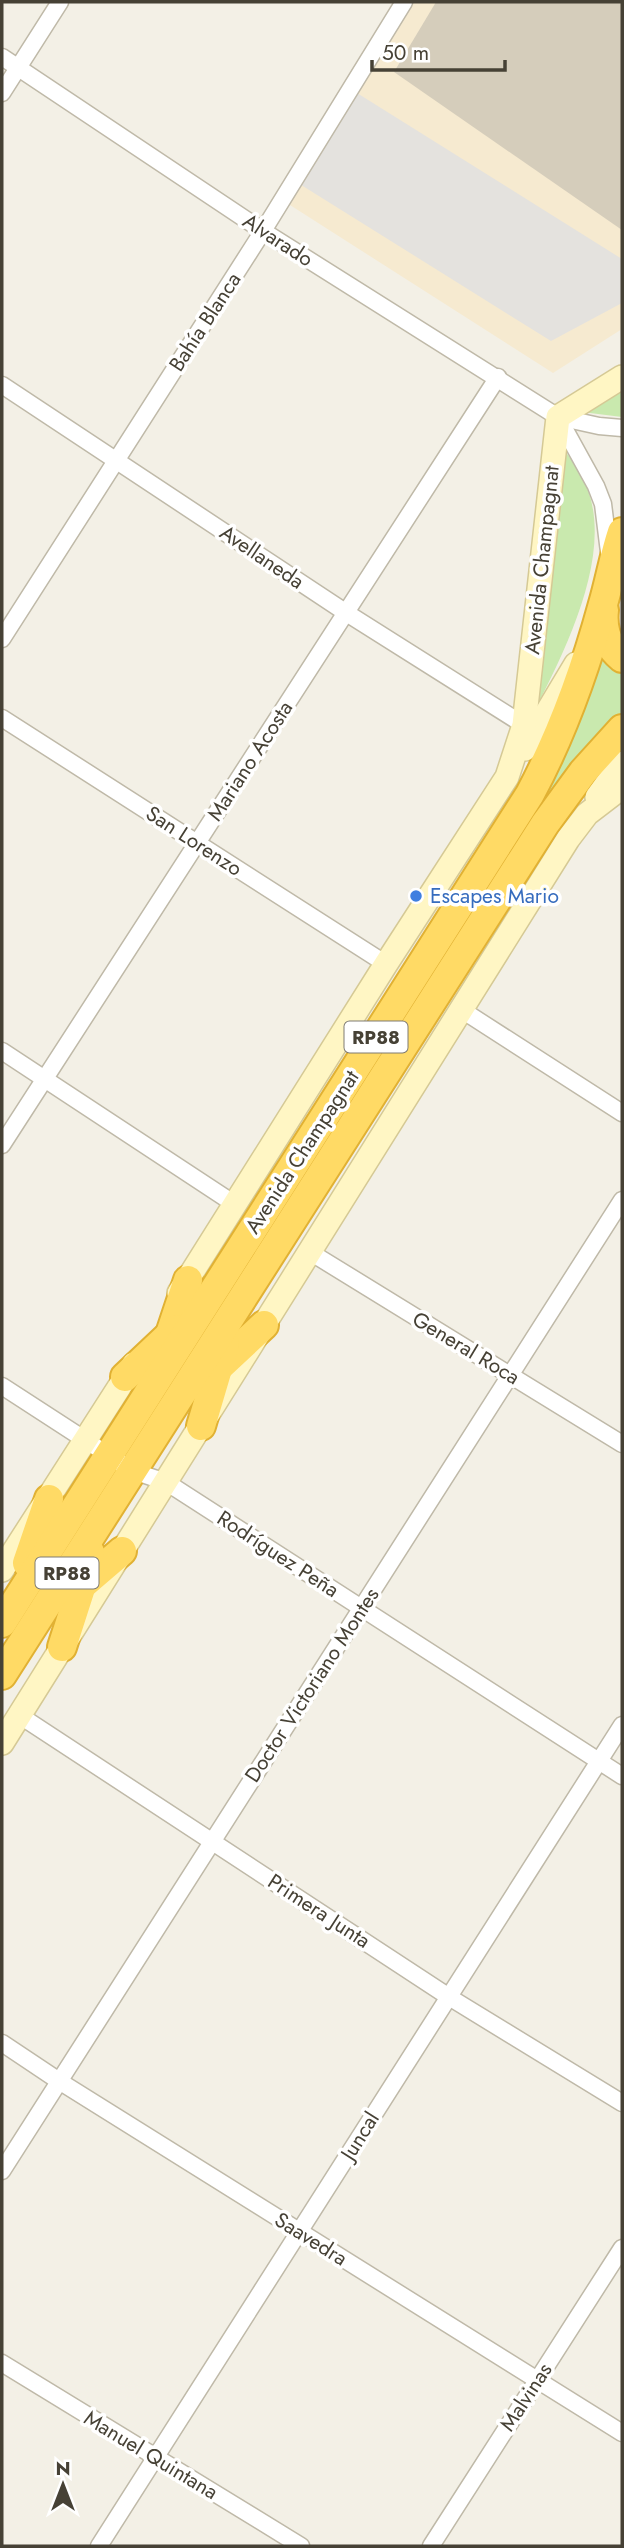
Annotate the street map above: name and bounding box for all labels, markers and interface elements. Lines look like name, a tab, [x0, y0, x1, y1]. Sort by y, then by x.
scale bar	[372, 28, 505, 72]
text: 50 m	[382, 38, 429, 68]
street label: Alvarado	[237, 206, 319, 274]
street label: Bahía Blanca	[162, 267, 248, 377]
street label: Avenida Champagnat	[517, 464, 567, 656]
street label: Avellaneda	[214, 518, 310, 596]
street label: Mariano Acosta	[200, 695, 300, 827]
street label: San Lorenzo	[140, 799, 248, 883]
place label: Escapes Mario	[430, 881, 559, 911]
marker: Escapes Mario	[408, 888, 424, 904]
road number: RP88	[344, 1021, 408, 1052]
street label: Avenida Champagnat	[238, 1064, 366, 1240]
street label: General Roca	[407, 1304, 525, 1392]
street label: Rodríguez Peña	[211, 1503, 345, 1605]
road number: RP88	[36, 1558, 98, 1588]
street label: Doctor Victoriano Montes	[238, 1582, 386, 1788]
street label: Primera Junta	[262, 1867, 376, 1955]
street label: Juncal	[332, 2106, 387, 2169]
street label: Saavedra	[269, 2205, 353, 2273]
street label: Malvinas	[493, 2357, 559, 2437]
street label: Manuel Quintana	[78, 2403, 224, 2507]
north arrow	[28, 2450, 98, 2520]
text: N	[55, 2455, 71, 2482]

